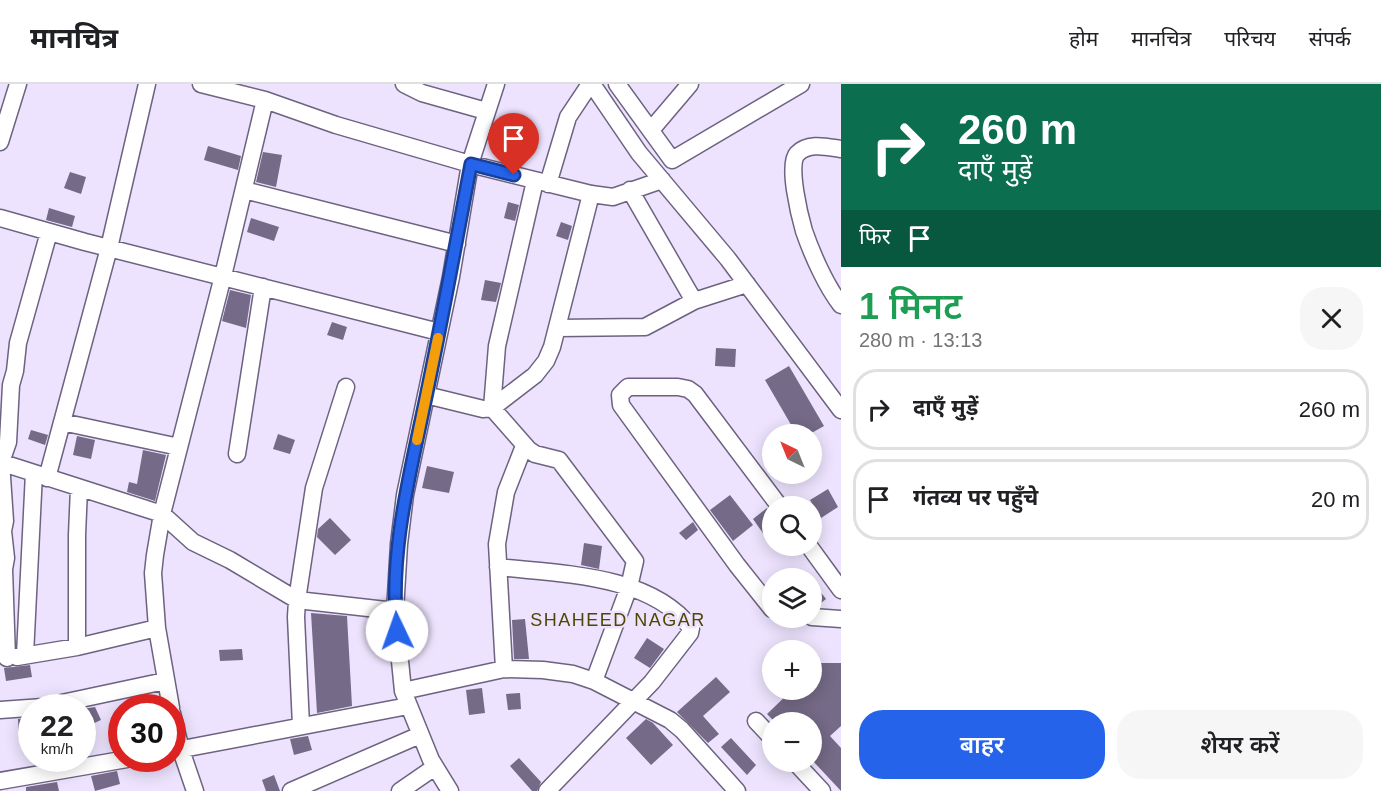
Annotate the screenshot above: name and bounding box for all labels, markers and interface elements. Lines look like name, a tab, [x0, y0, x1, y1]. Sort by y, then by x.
text: मानचित्र	[30, 23, 118, 54]
text: होम	[1069, 27, 1098, 50]
text: मानचित्र	[1131, 27, 1191, 50]
text: परिचय	[1224, 27, 1276, 50]
text: संपर्क	[1309, 27, 1351, 50]
text: 260 m	[958, 106, 1077, 153]
icon: right	[859, 108, 937, 186]
pin	[488, 113, 539, 175]
icon: arrive	[497, 122, 530, 155]
text: दाएँ मुड़ें	[958, 155, 1032, 185]
icon: arrive	[903, 222, 936, 255]
text: फिर	[859, 224, 891, 249]
text: 1 मिनट	[859, 286, 962, 327]
button: close	[1300, 287, 1363, 350]
text: 280 m · 13:13	[859, 329, 982, 351]
icon: right	[862, 393, 895, 426]
text: दाएँ मुड़ें	[913, 395, 978, 420]
text: 260 m	[1299, 397, 1360, 422]
north arrow	[762, 424, 822, 484]
map controls	[762, 424, 822, 772]
icon: arrive	[862, 483, 895, 516]
text: गंतव्य पर पहुँचे	[913, 485, 1038, 510]
text: 20 m	[1311, 487, 1360, 512]
button: search	[762, 496, 822, 556]
button: layers	[762, 568, 822, 628]
position arrow	[365, 599, 429, 663]
district label: SHAHEED NAGAR	[530, 610, 706, 630]
button: +	[762, 640, 822, 700]
speed limit sign: 30	[108, 694, 186, 772]
text: 22	[40, 709, 74, 742]
button: बाहर	[859, 710, 1105, 779]
button: शेयर करें	[1117, 710, 1363, 779]
button: −	[762, 712, 822, 772]
text: km/h	[41, 740, 73, 757]

